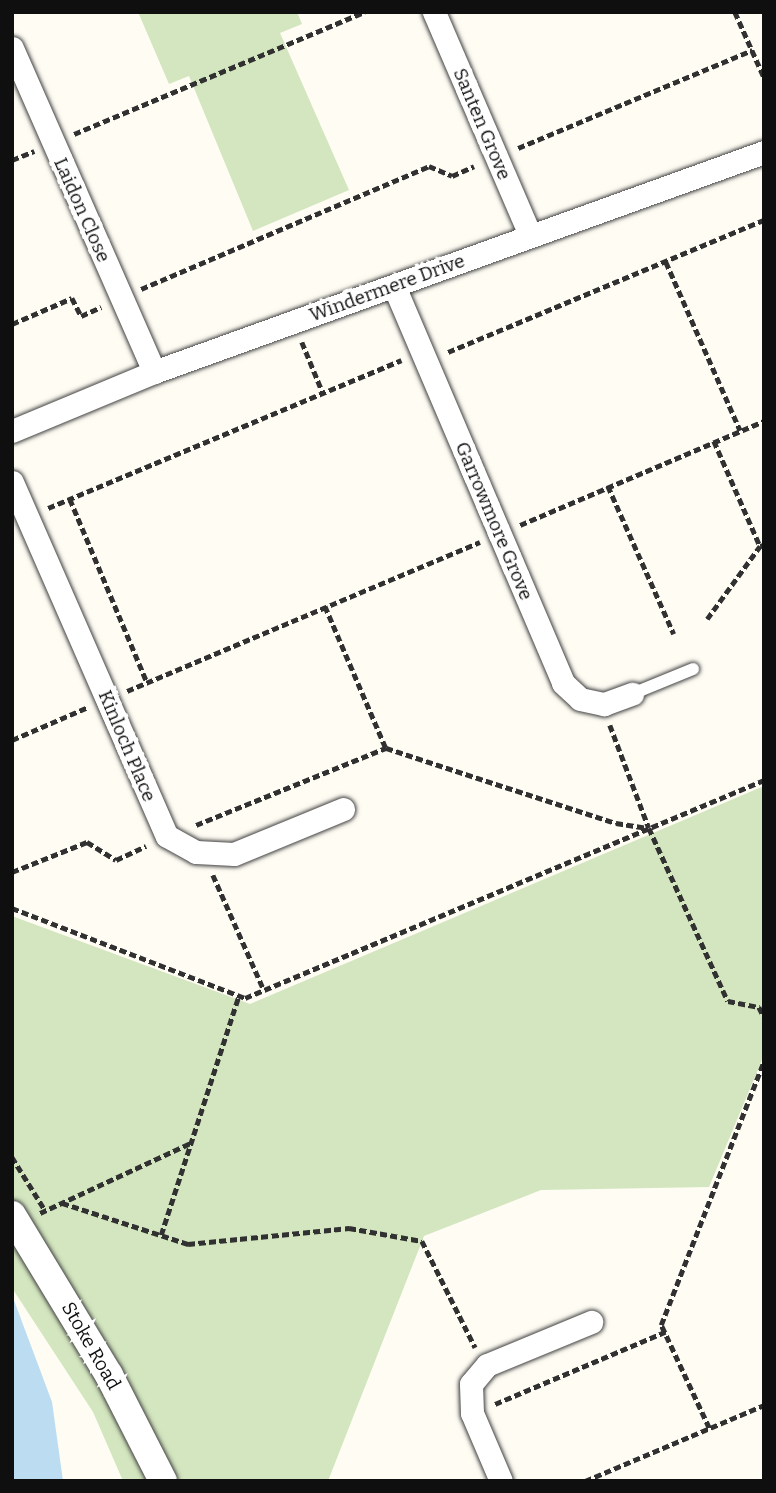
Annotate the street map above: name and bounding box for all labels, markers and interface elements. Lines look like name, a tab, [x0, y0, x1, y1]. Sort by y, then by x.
street label: Santen Grove	[448, 65, 516, 183]
street label: Laidon Close	[49, 154, 115, 266]
street label: Windermere Drive	[306, 249, 468, 327]
street label: Garrowmore Grove	[450, 438, 538, 604]
street label: Kinloch Place	[93, 687, 161, 805]
street label: Stoke Road	[57, 1298, 125, 1394]

